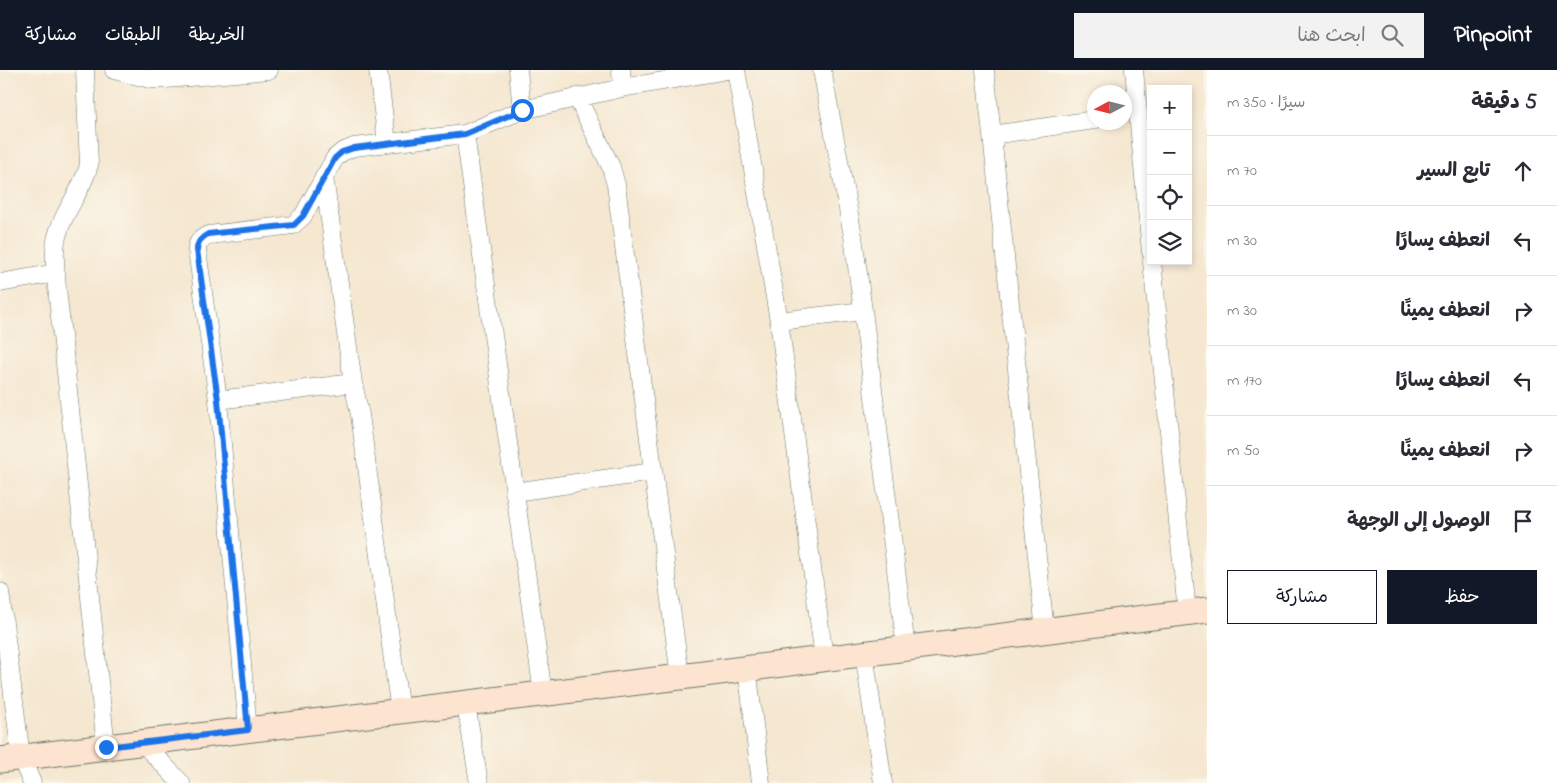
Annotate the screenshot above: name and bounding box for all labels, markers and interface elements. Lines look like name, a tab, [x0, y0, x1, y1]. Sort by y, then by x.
search box	[1074, 13, 1424, 58]
text: Pinpoint	[1454, 18, 1532, 53]
icon: search	[1378, 21, 1406, 49]
text: مشاركة	[25, 23, 77, 49]
text: الطبقات	[105, 23, 161, 49]
text: الخريطة	[189, 23, 245, 49]
text: ابحث هنا	[1297, 23, 1366, 50]
north arrow	[1087, 85, 1132, 130]
map controls	[1147, 85, 1192, 265]
button: +	[1147, 85, 1192, 130]
text: 5 دقيقة	[1471, 88, 1537, 118]
text: سيرًا · 350 m	[1227, 91, 1305, 115]
route start	[511, 99, 534, 122]
button: −	[1147, 130, 1192, 175]
icon: ahead	[1509, 157, 1537, 185]
text: تابع السير	[1418, 158, 1490, 185]
text: 70 m	[1227, 159, 1257, 183]
button: locate	[1147, 175, 1192, 220]
button: layers	[1147, 220, 1192, 265]
icon: left	[1509, 227, 1537, 255]
text: انعطف يسارًا	[1395, 228, 1490, 255]
text: 30 m	[1227, 229, 1257, 253]
icon: right	[1509, 297, 1537, 325]
text: انعطف يمينًا	[1400, 298, 1490, 325]
text: 30 m	[1227, 299, 1257, 323]
icon: left	[1509, 367, 1537, 395]
text: انعطف يسارًا	[1395, 368, 1490, 395]
text: 170 m	[1227, 369, 1262, 393]
icon: right	[1509, 437, 1537, 465]
text: انعطف يمينًا	[1400, 438, 1490, 465]
text: 50 m	[1227, 439, 1260, 463]
icon: arrive	[1509, 507, 1537, 535]
text: الوصول إلى الوجهة	[1347, 508, 1490, 535]
button: مشاركة	[1227, 570, 1377, 624]
button: حفظ	[1387, 570, 1537, 624]
route end	[95, 736, 118, 759]

